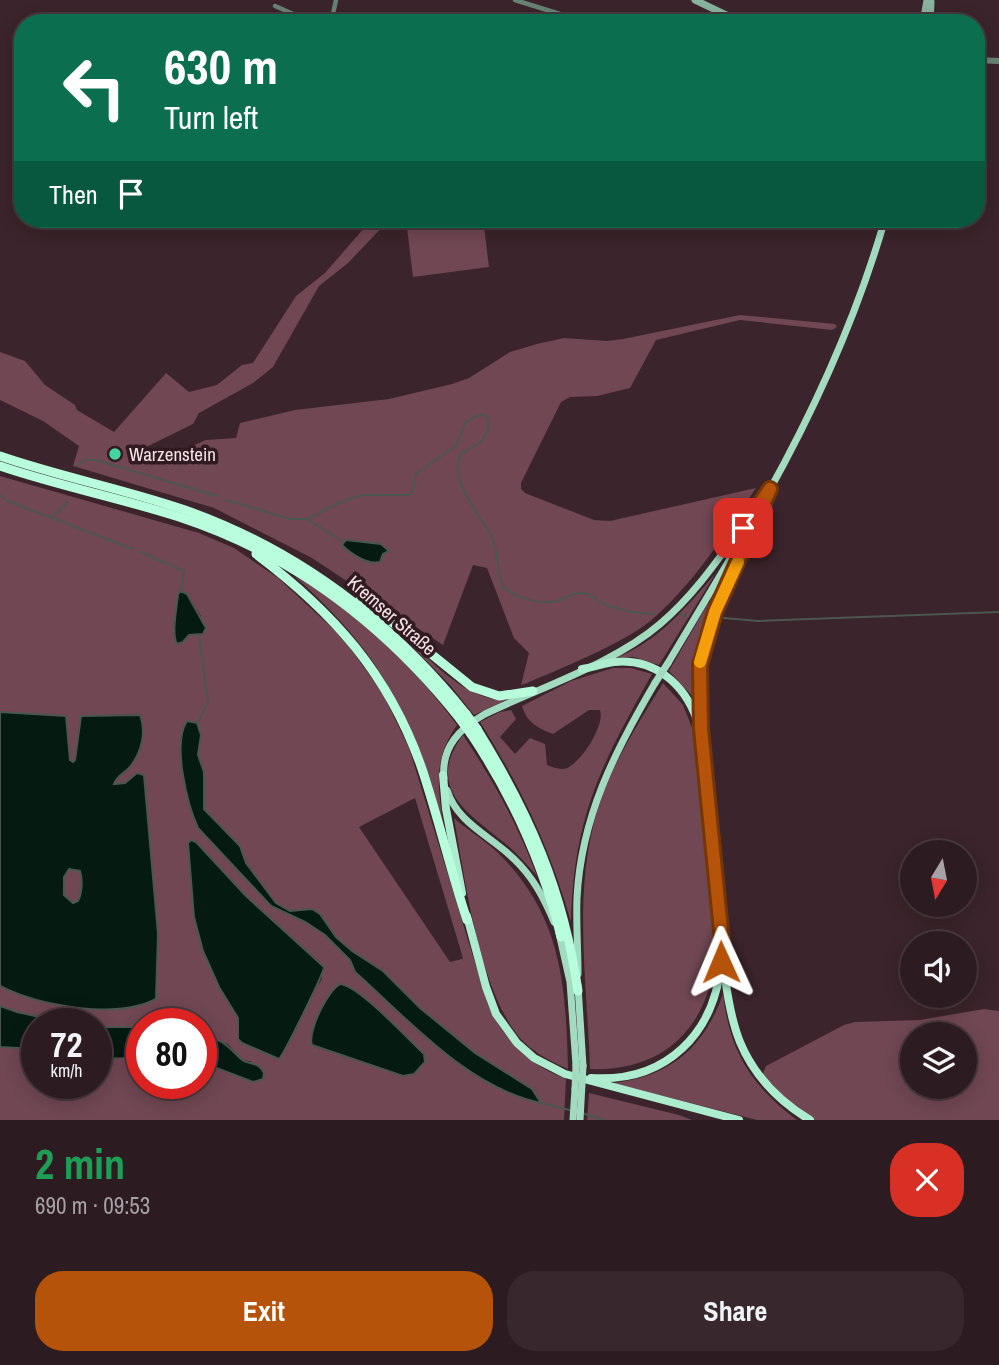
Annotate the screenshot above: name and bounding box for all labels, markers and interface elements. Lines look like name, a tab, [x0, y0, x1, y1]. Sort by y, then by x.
text: 630 m	[164, 33, 278, 99]
icon: left	[49, 42, 140, 133]
text: Turn left	[164, 96, 258, 139]
icon: arrive	[112, 175, 150, 213]
text: Then	[49, 177, 98, 212]
place label: Warzenstein	[129, 441, 216, 467]
marker: Warzenstein	[107, 446, 123, 462]
pin	[713, 498, 773, 558]
icon: arrive	[724, 509, 762, 547]
street label: Kremser Straße	[342, 569, 442, 661]
north arrow	[900, 840, 976, 917]
map controls	[900, 840, 977, 1099]
position arrow	[684, 925, 758, 999]
button: sound	[900, 931, 977, 1008]
speed limit sign: 80	[126, 1008, 217, 1099]
text: 72	[51, 1021, 82, 1068]
button: layers	[900, 1022, 977, 1099]
text: km/h	[51, 1058, 83, 1083]
text: 2 min	[35, 1136, 125, 1192]
button: close	[890, 1143, 964, 1217]
text: 690 m · 09:53	[35, 1190, 150, 1221]
button: Exit	[35, 1271, 493, 1351]
button: Share	[507, 1271, 964, 1351]

